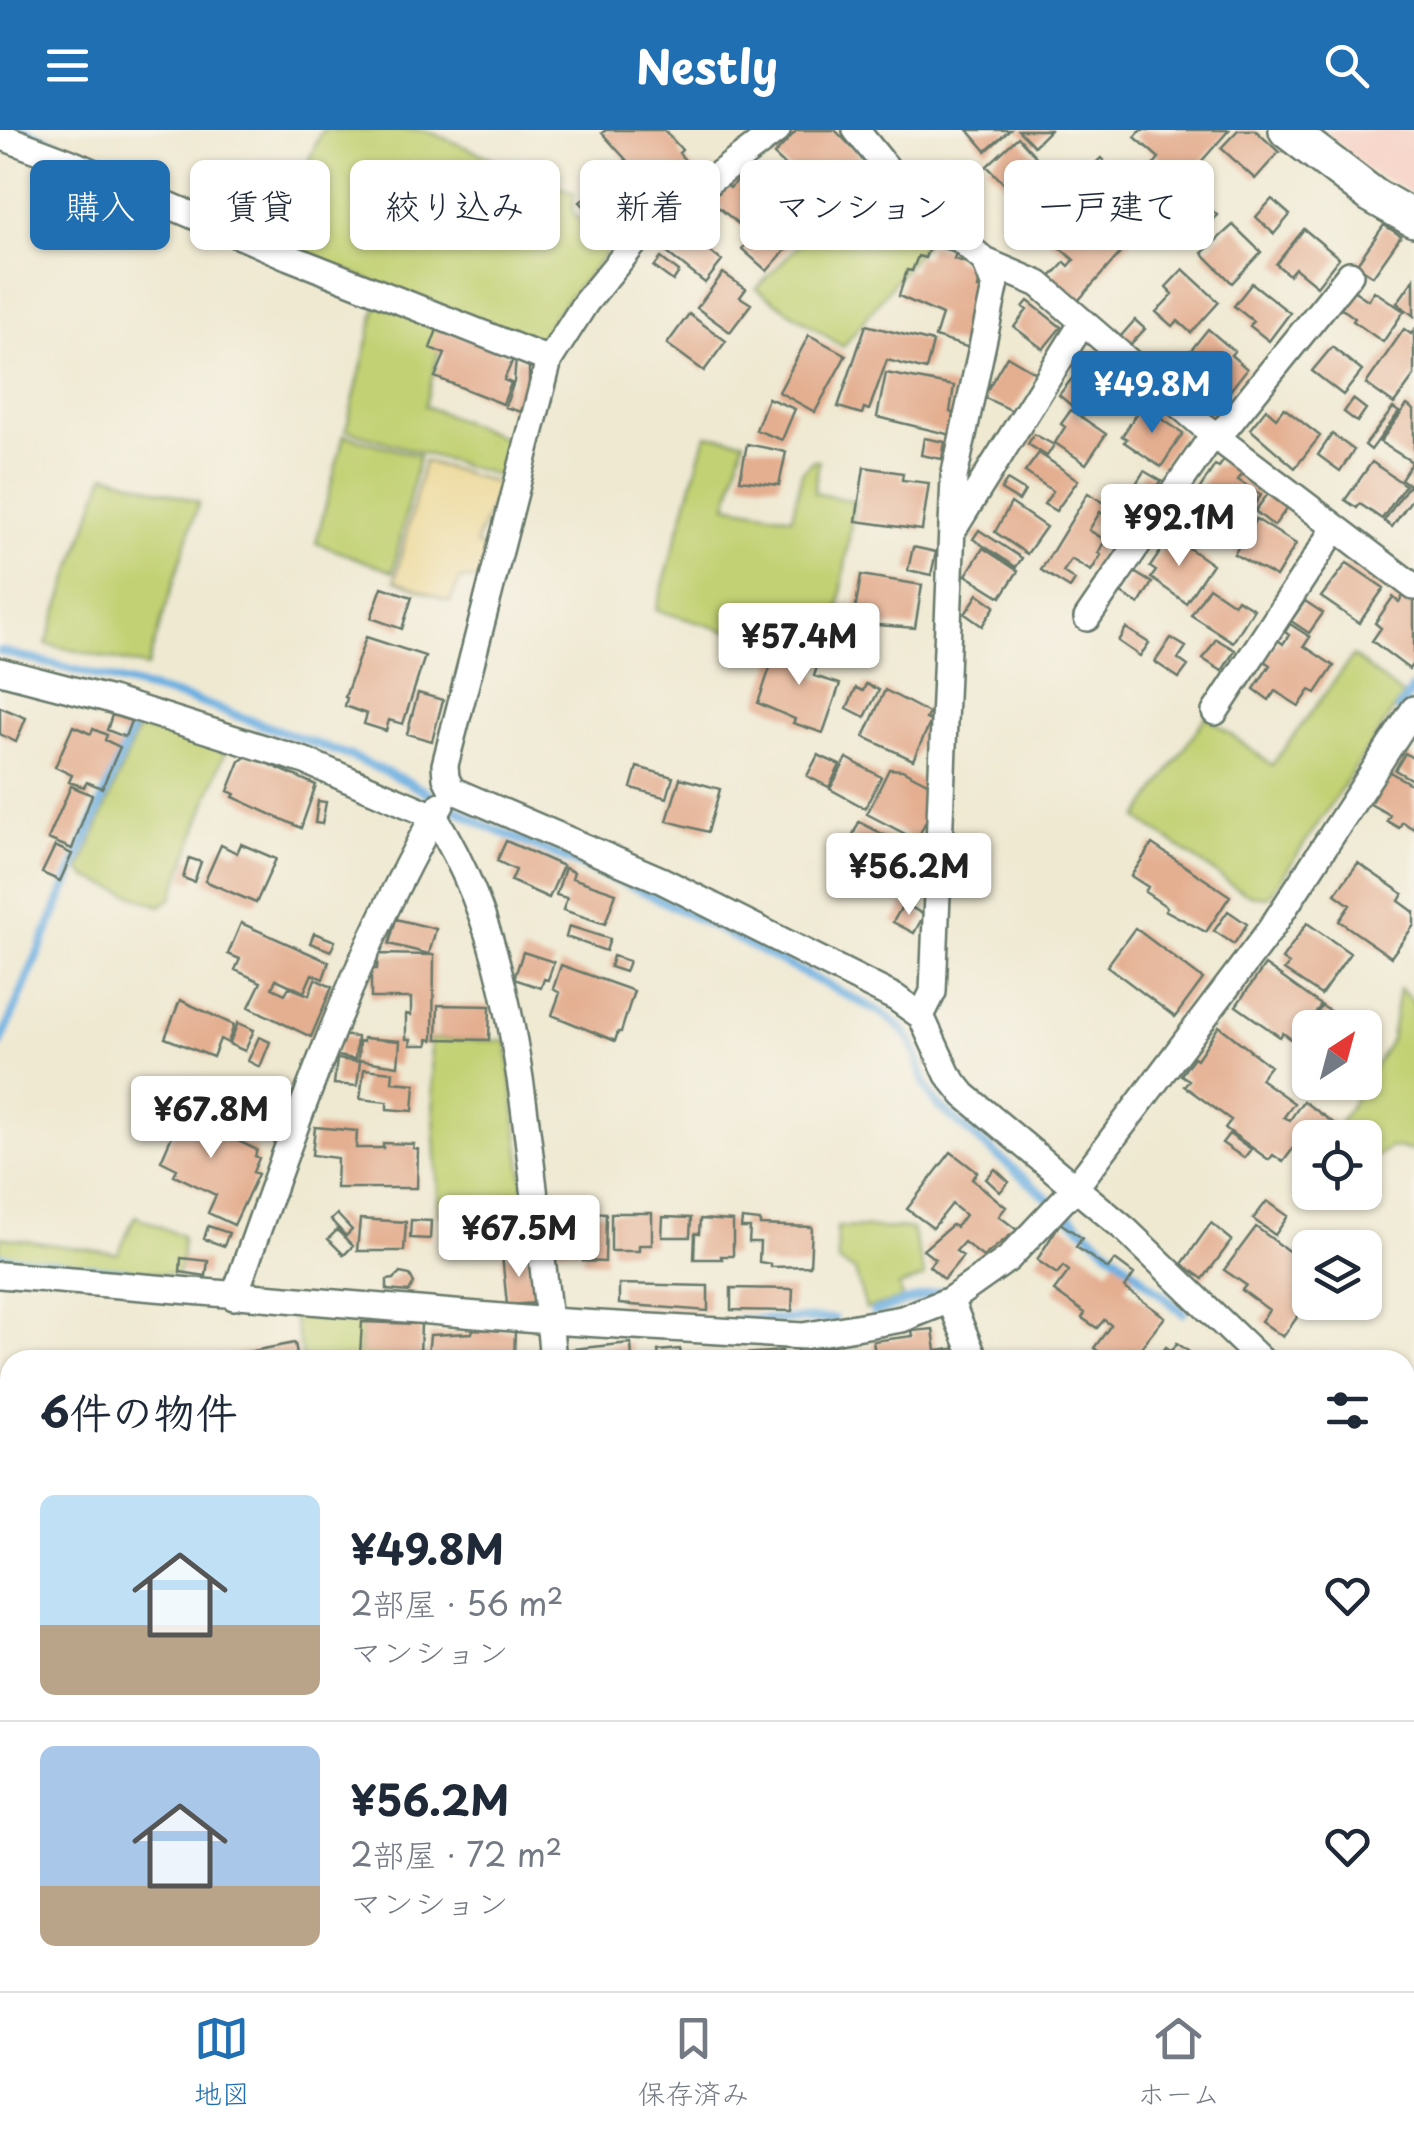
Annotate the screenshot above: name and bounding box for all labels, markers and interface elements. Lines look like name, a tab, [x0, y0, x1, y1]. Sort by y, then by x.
text: Nestly	[636, 31, 778, 99]
icon: menu	[40, 38, 95, 93]
icon: search	[1319, 38, 1374, 93]
chip: 購入	[30, 160, 170, 250]
chip: 賃貸	[190, 160, 330, 250]
chip: 絞り込み	[350, 160, 560, 250]
chip: 新着	[580, 160, 720, 250]
chip: マンション	[740, 160, 984, 250]
chip: 一戸建て	[1004, 160, 1214, 250]
pin: ¥49.8M	[1071, 351, 1233, 436]
text: ¥49.8M	[1093, 359, 1211, 407]
pin: ¥92.1M	[1098, 484, 1260, 569]
text: ¥92.1M	[1123, 492, 1235, 540]
pin: ¥57.4M	[718, 603, 880, 688]
text: ¥57.4M	[741, 611, 857, 659]
pin: ¥56.2M	[828, 833, 990, 918]
text: ¥56.2M	[848, 841, 970, 889]
north arrow	[1292, 1010, 1382, 1100]
map controls	[1292, 1010, 1382, 1320]
pin: ¥67.8M	[130, 1076, 292, 1161]
text: ¥67.8M	[153, 1084, 269, 1132]
button: locate	[1292, 1120, 1382, 1210]
pin: ¥67.5M	[438, 1195, 600, 1280]
text: ¥67.5M	[461, 1203, 577, 1251]
button: layers	[1292, 1230, 1382, 1320]
text: 6件の物件	[40, 1379, 238, 1442]
icon: filters	[1320, 1383, 1375, 1438]
text: ¥49.8M	[350, 1516, 504, 1579]
icon: home	[120, 1535, 240, 1655]
icon: heart	[1320, 1568, 1375, 1623]
text: 2部屋 · 56 m²	[350, 1579, 564, 1627]
text: マンション	[350, 1627, 509, 1675]
text: ¥56.2M	[350, 1767, 509, 1830]
icon: home	[120, 1786, 240, 1906]
icon: heart	[1320, 1819, 1375, 1874]
text: 2部屋 · 72 m²	[350, 1830, 562, 1878]
text: マンション	[350, 1878, 509, 1926]
tab: 地図	[194, 2011, 250, 2114]
tab: 保存済み	[638, 2011, 750, 2114]
tab: ホーム	[1137, 2011, 1220, 2114]

